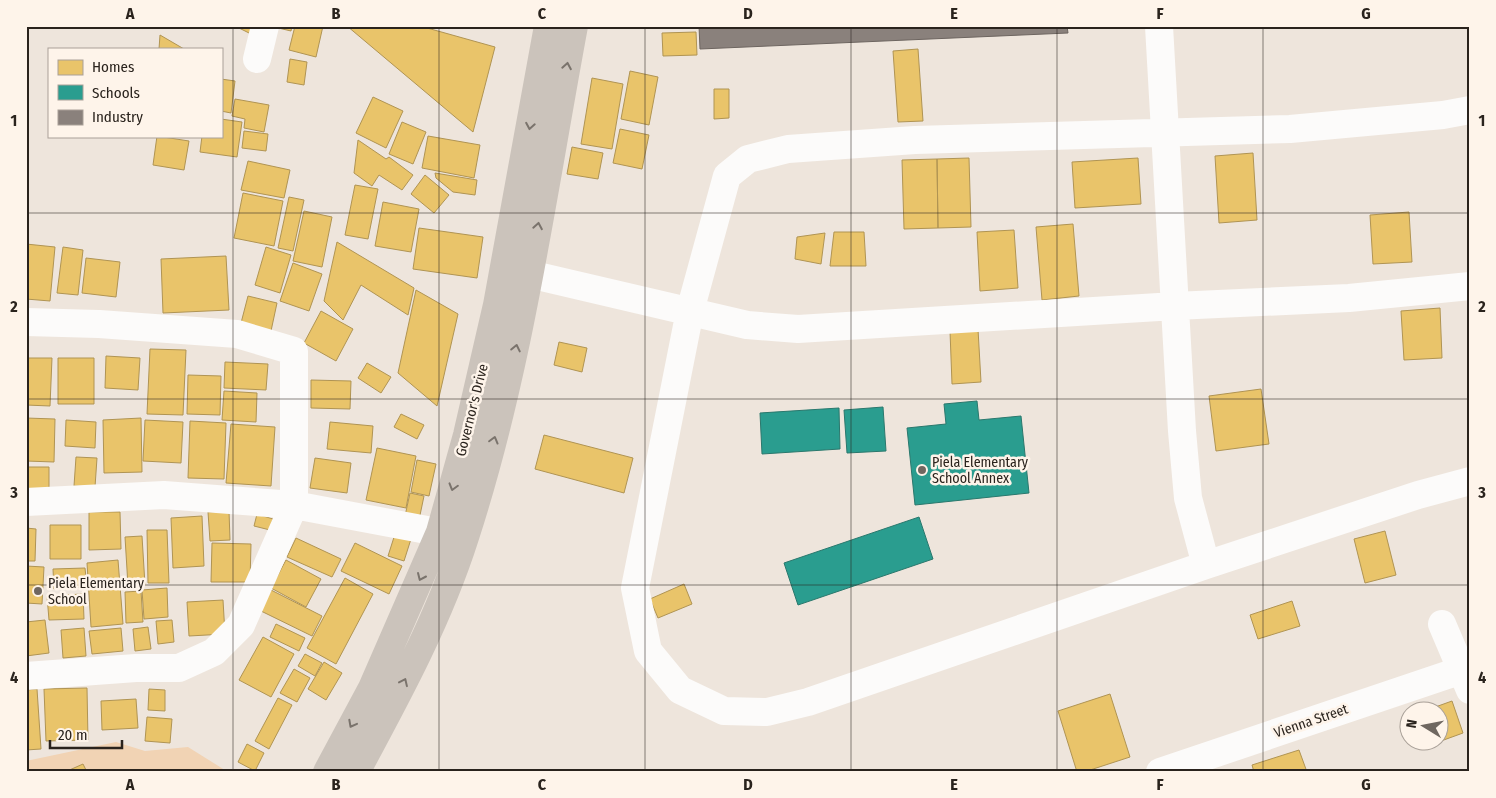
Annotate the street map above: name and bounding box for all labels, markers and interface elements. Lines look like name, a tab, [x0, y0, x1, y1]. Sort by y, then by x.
text: A	[125, 4, 135, 23]
text: B	[332, 4, 341, 23]
text: C	[538, 4, 547, 23]
text: D	[743, 4, 753, 23]
text: E	[950, 4, 958, 23]
text: F	[1156, 4, 1164, 23]
text: G	[1361, 4, 1371, 23]
legend	[48, 48, 222, 138]
text: Homes	[92, 58, 134, 76]
one-way arrow	[562, 61, 572, 70]
text: Schools	[92, 84, 140, 102]
text: Industry	[92, 108, 143, 126]
text: 1	[11, 111, 17, 130]
text: 1	[1479, 111, 1485, 130]
one-way arrow	[525, 122, 536, 130]
one-way arrow	[533, 221, 543, 230]
text: 2	[9, 297, 18, 316]
text: 2	[1477, 297, 1486, 316]
one-way arrow	[510, 344, 521, 353]
street label: Governor's Drive	[452, 362, 492, 458]
one-way arrow	[488, 437, 498, 445]
place label: Piela Elementary School Annex	[932, 454, 1029, 487]
marker: Piela Elementary School Annex	[916, 464, 928, 476]
one-way arrow	[448, 482, 458, 490]
text: 3	[9, 483, 18, 502]
text: 3	[1477, 483, 1486, 502]
one-way arrow	[417, 572, 428, 581]
place label: Piela Elementary School	[48, 575, 145, 608]
marker: Piela Elementary School	[32, 585, 44, 597]
text: 4	[10, 668, 18, 687]
text: 4	[1478, 668, 1486, 687]
one-way arrow	[397, 678, 408, 687]
street label: Vienna Street	[1272, 700, 1351, 742]
north arrow	[1398, 700, 1448, 750]
scale bar	[50, 718, 122, 750]
text: N	[1403, 718, 1421, 729]
one-way arrow	[349, 719, 359, 728]
text: 20 m	[58, 726, 88, 744]
text: A	[125, 775, 135, 794]
text: B	[332, 775, 341, 794]
text: C	[538, 775, 547, 794]
text: D	[743, 775, 753, 794]
text: E	[950, 775, 958, 794]
text: F	[1156, 775, 1164, 794]
text: G	[1361, 775, 1371, 794]

